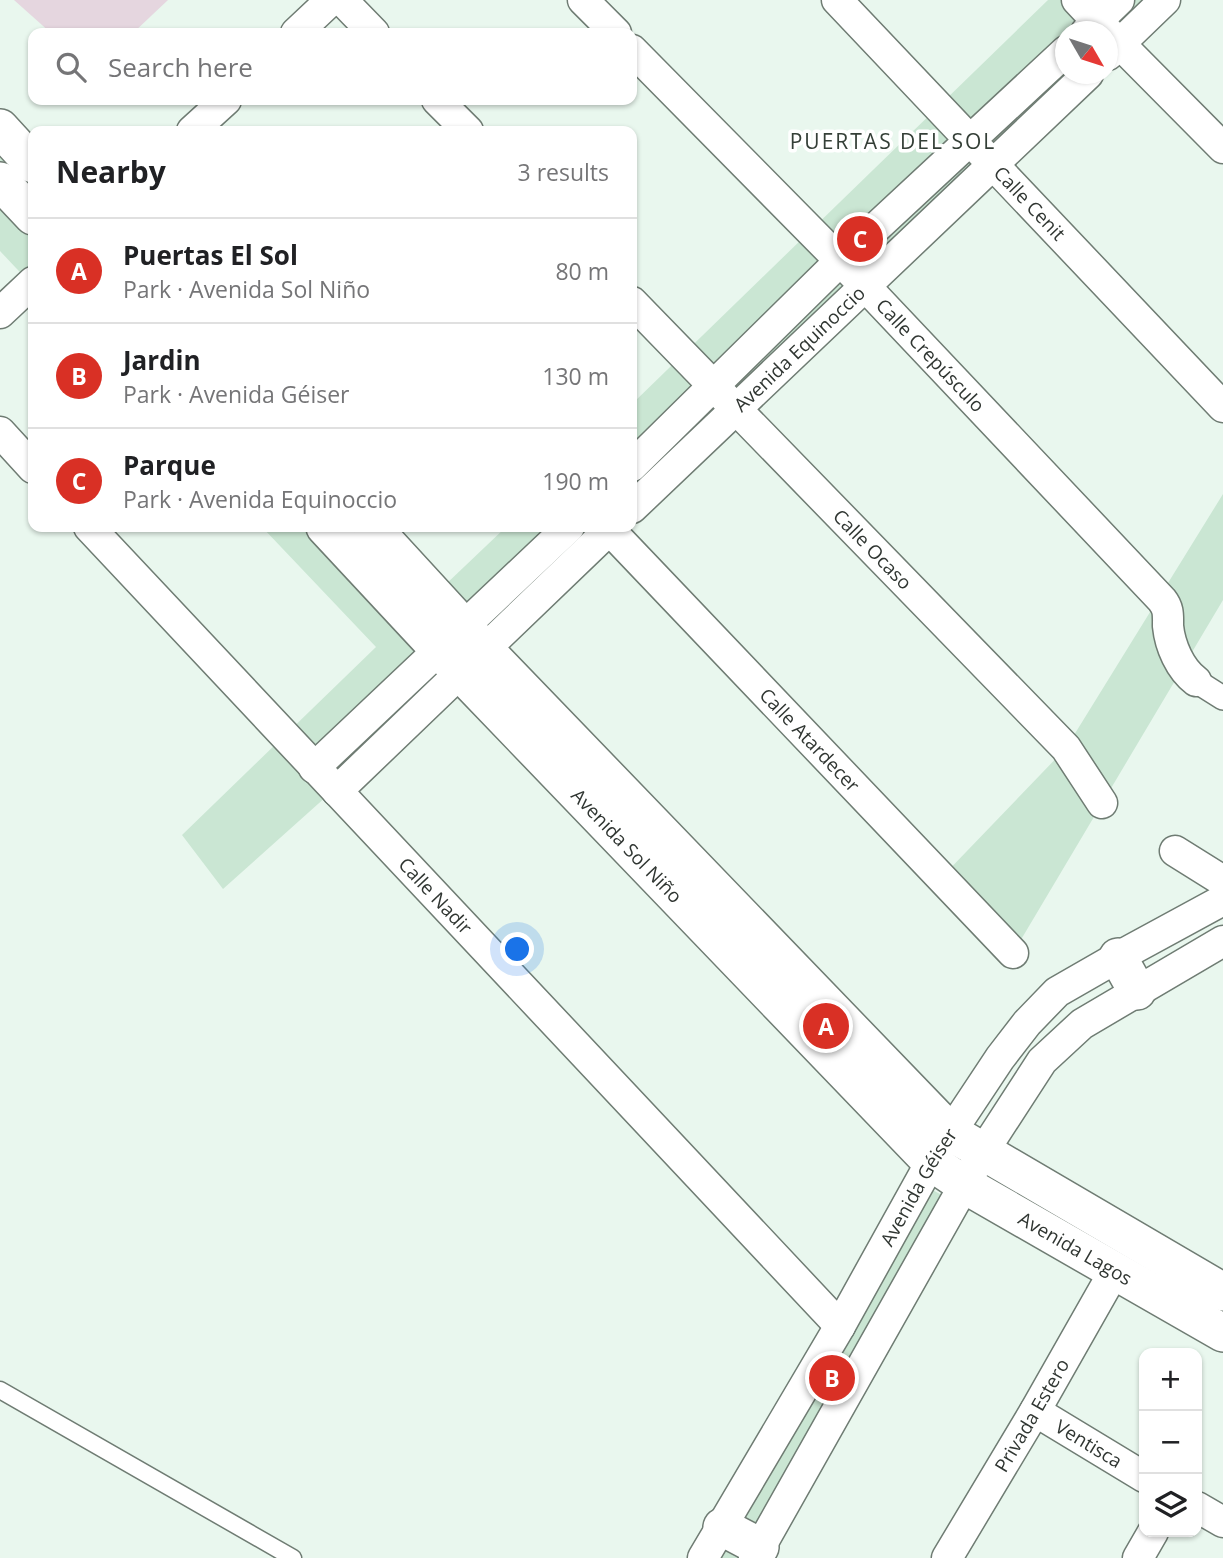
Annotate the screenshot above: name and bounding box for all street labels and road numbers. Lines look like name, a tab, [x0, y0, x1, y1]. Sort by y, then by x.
street label: Calle Cenit	[988, 160, 1071, 246]
street label: Avenida Equinoccio	[728, 280, 871, 417]
street label: Calle Crepúsculo	[870, 293, 991, 418]
street label: Calle Ocaso	[827, 503, 918, 595]
street label: Calle Atardecer	[754, 682, 866, 798]
street label: Avenida Sol Niño	[566, 783, 688, 909]
street label: Calle Nadir	[393, 852, 478, 940]
street label: Avenida Géiser	[874, 1123, 963, 1251]
street label: Avenida Lagos	[1014, 1205, 1137, 1291]
street label: Privada Estero	[988, 1354, 1075, 1477]
street label: Ventisca	[1051, 1413, 1127, 1474]

